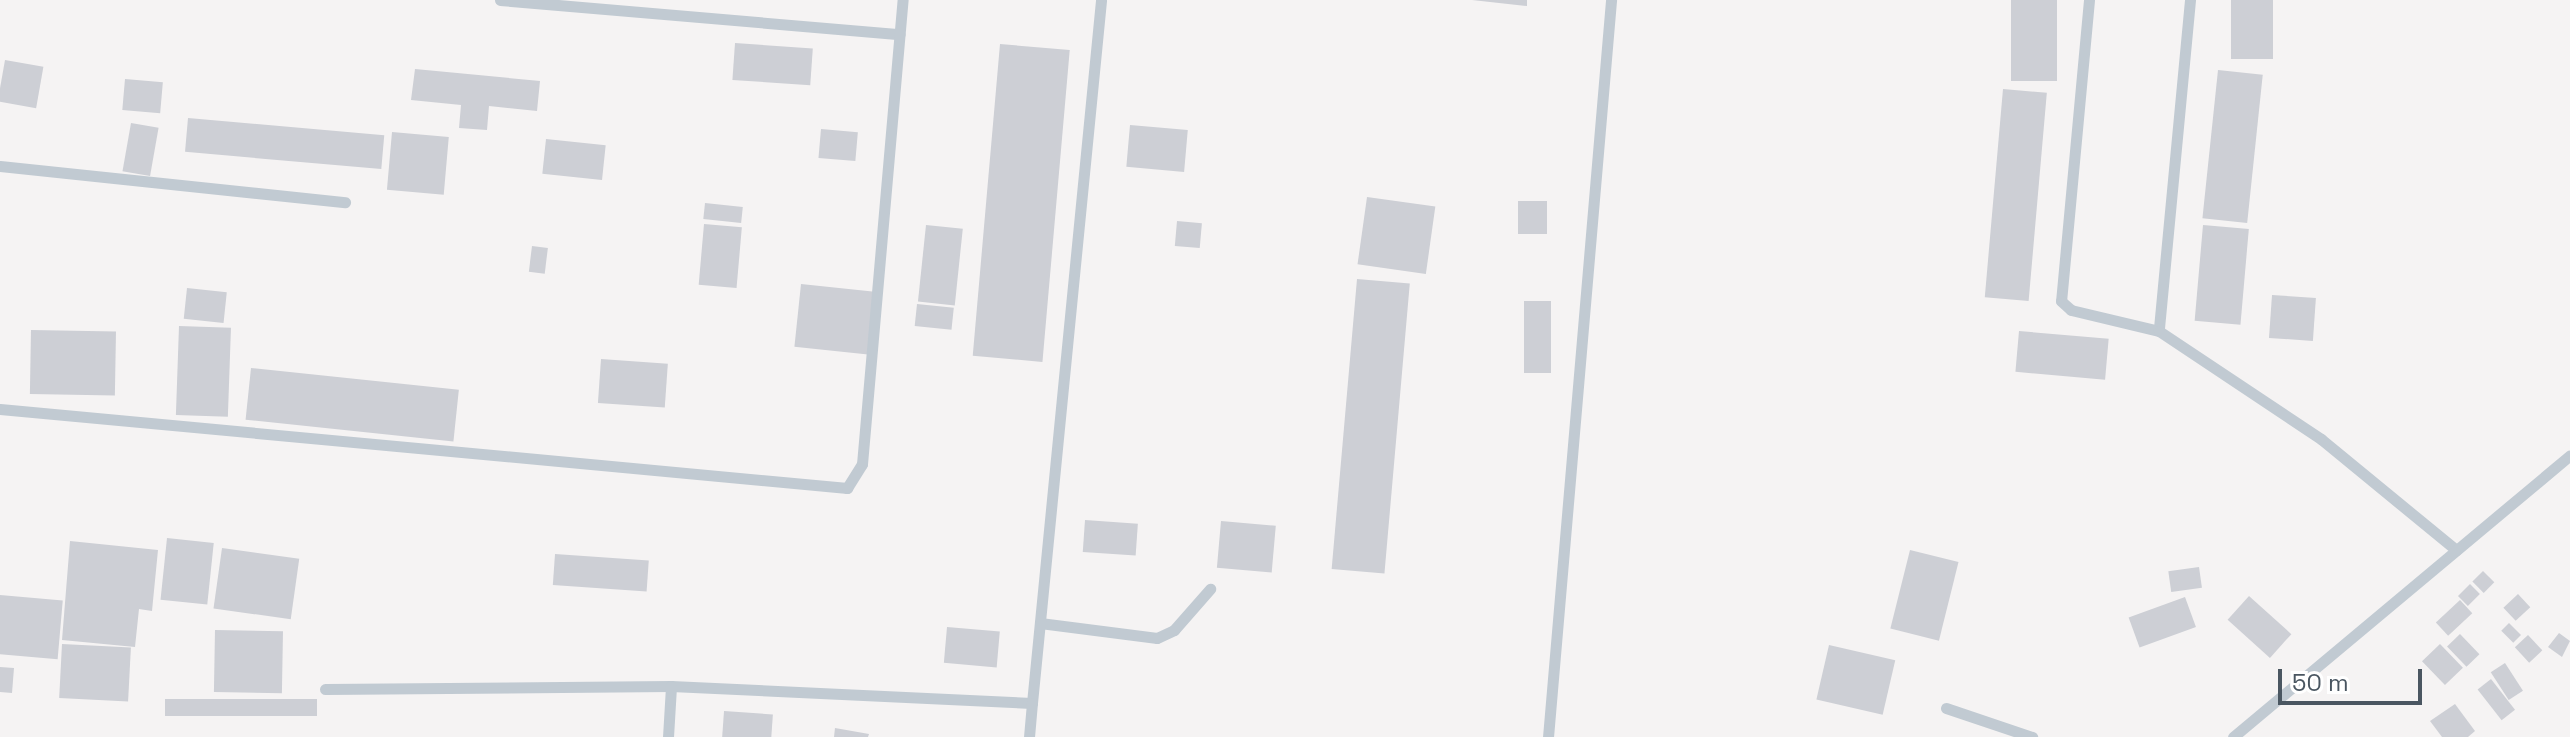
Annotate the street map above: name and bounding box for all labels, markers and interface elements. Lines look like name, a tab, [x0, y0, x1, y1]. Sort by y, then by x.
scale bar	[2282, 653, 2426, 703]
text: 50 m	[2292, 667, 2349, 698]

